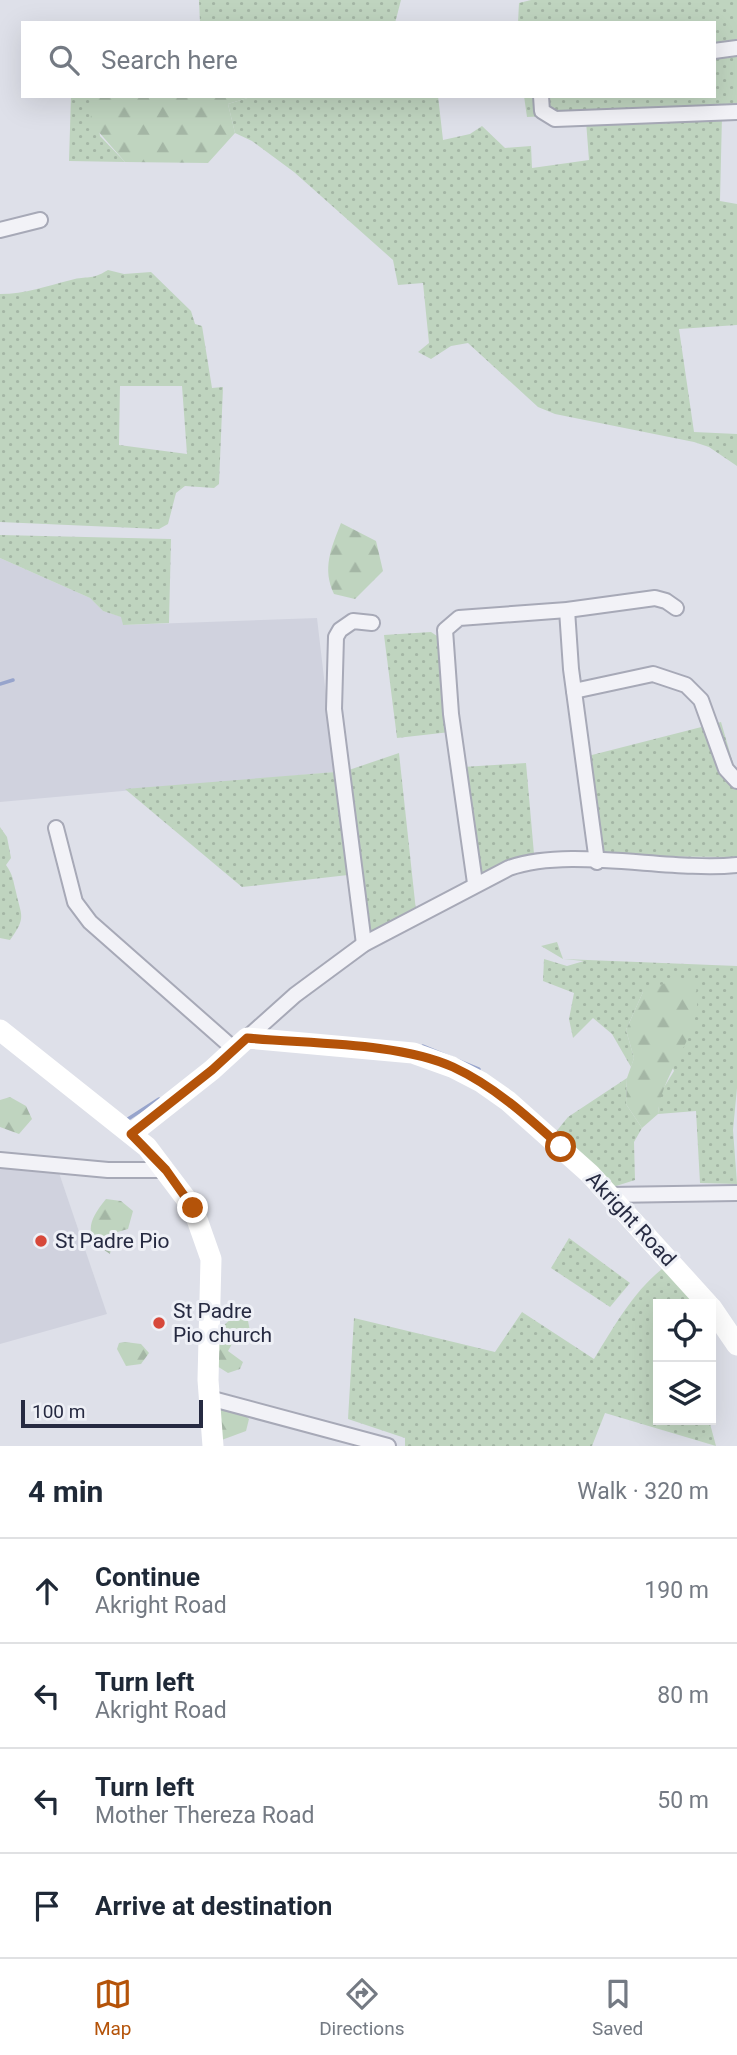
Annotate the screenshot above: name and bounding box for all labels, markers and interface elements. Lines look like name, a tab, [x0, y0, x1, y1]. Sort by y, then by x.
search box	[21, 21, 716, 98]
icon: search	[45, 41, 83, 79]
text: Search here	[101, 45, 238, 75]
route start	[545, 1131, 576, 1162]
street label: Akright Road	[581, 1167, 681, 1271]
route end	[177, 1192, 208, 1223]
place label: St Padre Pio	[55, 1229, 170, 1253]
marker: St Padre Pio	[33, 1233, 49, 1249]
place label: St Padre Pio church	[173, 1299, 272, 1347]
map controls	[653, 1299, 716, 1425]
button: locate	[653, 1299, 716, 1362]
marker: St Padre Pio church	[151, 1315, 167, 1331]
button: layers	[653, 1362, 716, 1425]
scale bar	[21, 1397, 203, 1429]
text: 100 m	[32, 1400, 85, 1423]
text: 4 min	[28, 1474, 103, 1509]
text: Walk · 320 m	[577, 1478, 709, 1505]
text: Continue	[95, 1562, 200, 1592]
icon: ahead	[28, 1572, 66, 1610]
text: 190 m	[644, 1577, 709, 1604]
text: Akright Road	[95, 1592, 227, 1619]
text: Turn left	[95, 1667, 194, 1697]
icon: left	[28, 1677, 66, 1715]
text: 80 m	[657, 1682, 709, 1709]
text: Akright Road	[95, 1697, 227, 1724]
text: Turn left	[95, 1772, 194, 1802]
icon: left	[28, 1782, 66, 1820]
text: 50 m	[657, 1787, 709, 1814]
text: Mother Thereza Road	[95, 1802, 314, 1829]
icon: arrive	[28, 1887, 66, 1925]
text: Arrive at destination	[95, 1891, 332, 1921]
tab: Map	[94, 1975, 132, 2040]
tab: Directions	[319, 1975, 404, 2040]
tab: Saved	[592, 1975, 643, 2040]

